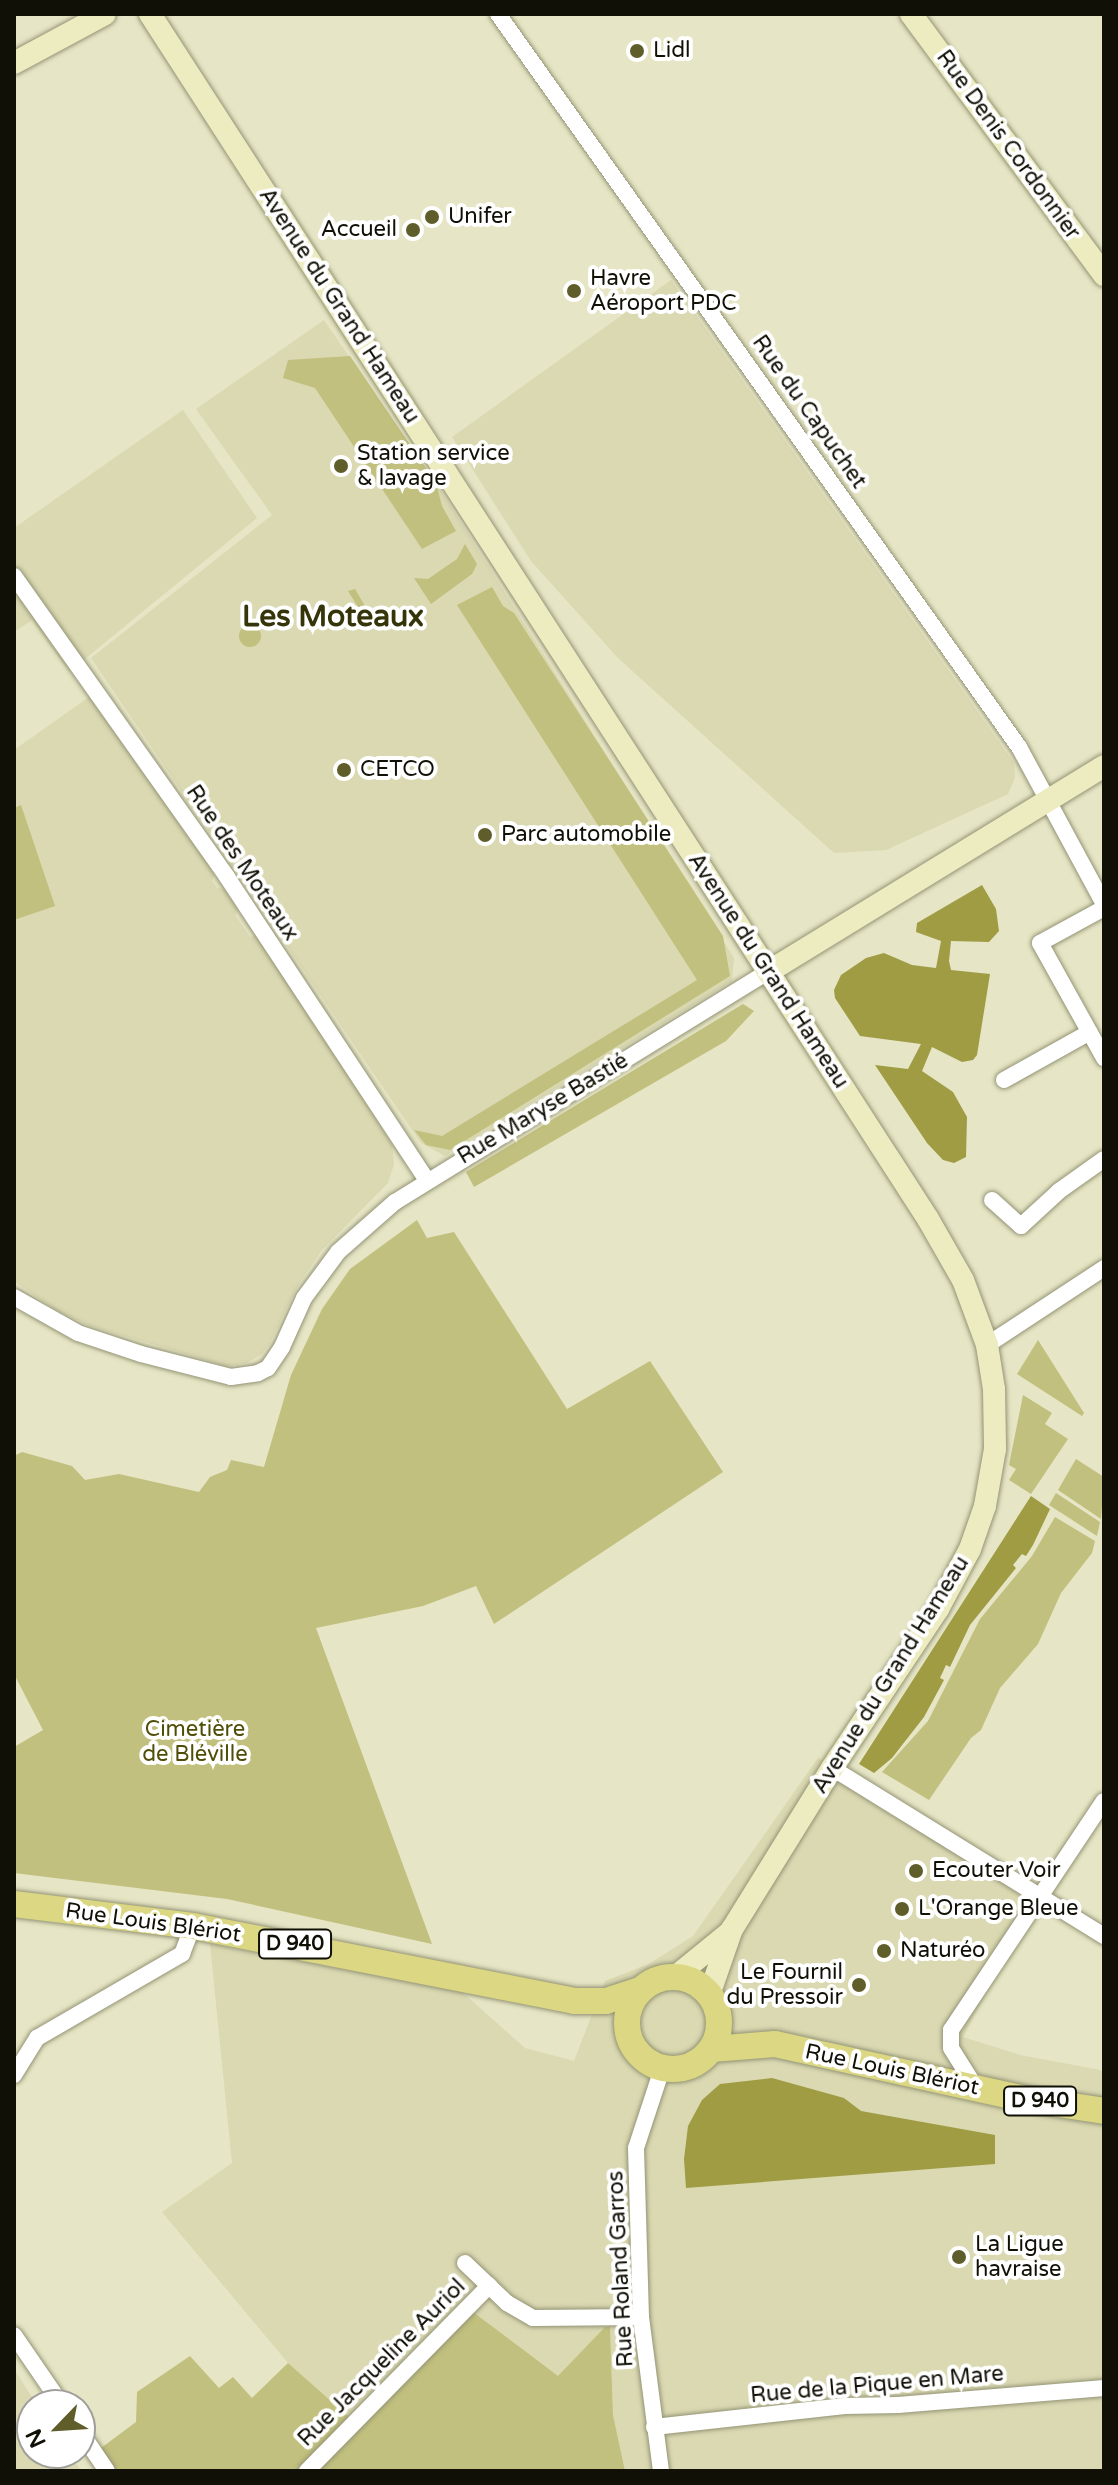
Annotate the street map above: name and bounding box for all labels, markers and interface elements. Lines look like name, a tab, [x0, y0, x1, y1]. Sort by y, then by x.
place label: Lidl	[653, 38, 691, 64]
marker: Lidl	[628, 42, 646, 60]
street label: Rue Denis Cordonnier	[930, 45, 1086, 245]
street label: Avenue du Grand Hameau	[253, 183, 425, 429]
place label: Unifer	[448, 204, 512, 230]
marker: Unifer	[423, 208, 441, 226]
place label: Accueil	[321, 217, 397, 243]
marker: Accueil	[404, 221, 422, 239]
place label: Havre Aéroport PDC	[590, 265, 736, 316]
marker: Havre Aéroport PDC	[565, 282, 583, 300]
street label: Rue du Capuchet	[746, 330, 872, 494]
place label: Station service & lavage	[357, 440, 510, 492]
marker: Station service & lavage	[332, 457, 350, 475]
district label: Les Moteaux	[242, 599, 424, 635]
place label: CETCO	[360, 757, 435, 783]
marker: CETCO	[335, 761, 353, 779]
street label: Rue des Moteaux	[180, 780, 304, 946]
place label: Parc automobile	[501, 822, 671, 848]
marker: Parc automobile	[476, 826, 494, 844]
street label: Avenue du Grand Hameau	[682, 848, 854, 1094]
street label: Rue Maryse Bastié	[453, 1048, 633, 1170]
street label: Avenue du Grand Hameau	[807, 1551, 975, 1799]
park label: Cimetière de Bléville	[142, 1716, 248, 1768]
place label: Ecouter Voir	[932, 1858, 1060, 1884]
marker: Ecouter Voir	[907, 1862, 925, 1880]
place label: L'Orange Bleue	[918, 1896, 1078, 1922]
street label: Rue Louis Blériot	[63, 1898, 243, 1948]
marker: L'Orange Bleue	[893, 1900, 911, 1918]
road number: D 940	[257, 1928, 333, 1960]
place label: Naturéo	[900, 1938, 985, 1964]
marker: Naturéo	[875, 1942, 893, 1960]
place label: Le Fournil du Pressoir	[726, 1959, 843, 2010]
marker: Le Fournil du Pressoir	[850, 1976, 868, 1994]
street label: Rue Louis Blériot	[803, 2039, 981, 2101]
road number: D 940	[1002, 2085, 1078, 2117]
street label: Rue Roland Garros	[603, 2170, 639, 2368]
place label: La Ligue havraise	[975, 2231, 1064, 2282]
marker: La Ligue havraise	[950, 2248, 968, 2266]
street label: Rue Jacqueline Auriol	[293, 2274, 471, 2452]
street label: Rue de la Pique en Mare	[749, 2361, 1005, 2409]
north arrow	[16, 2389, 96, 2469]
text: N	[21, 2425, 52, 2452]

